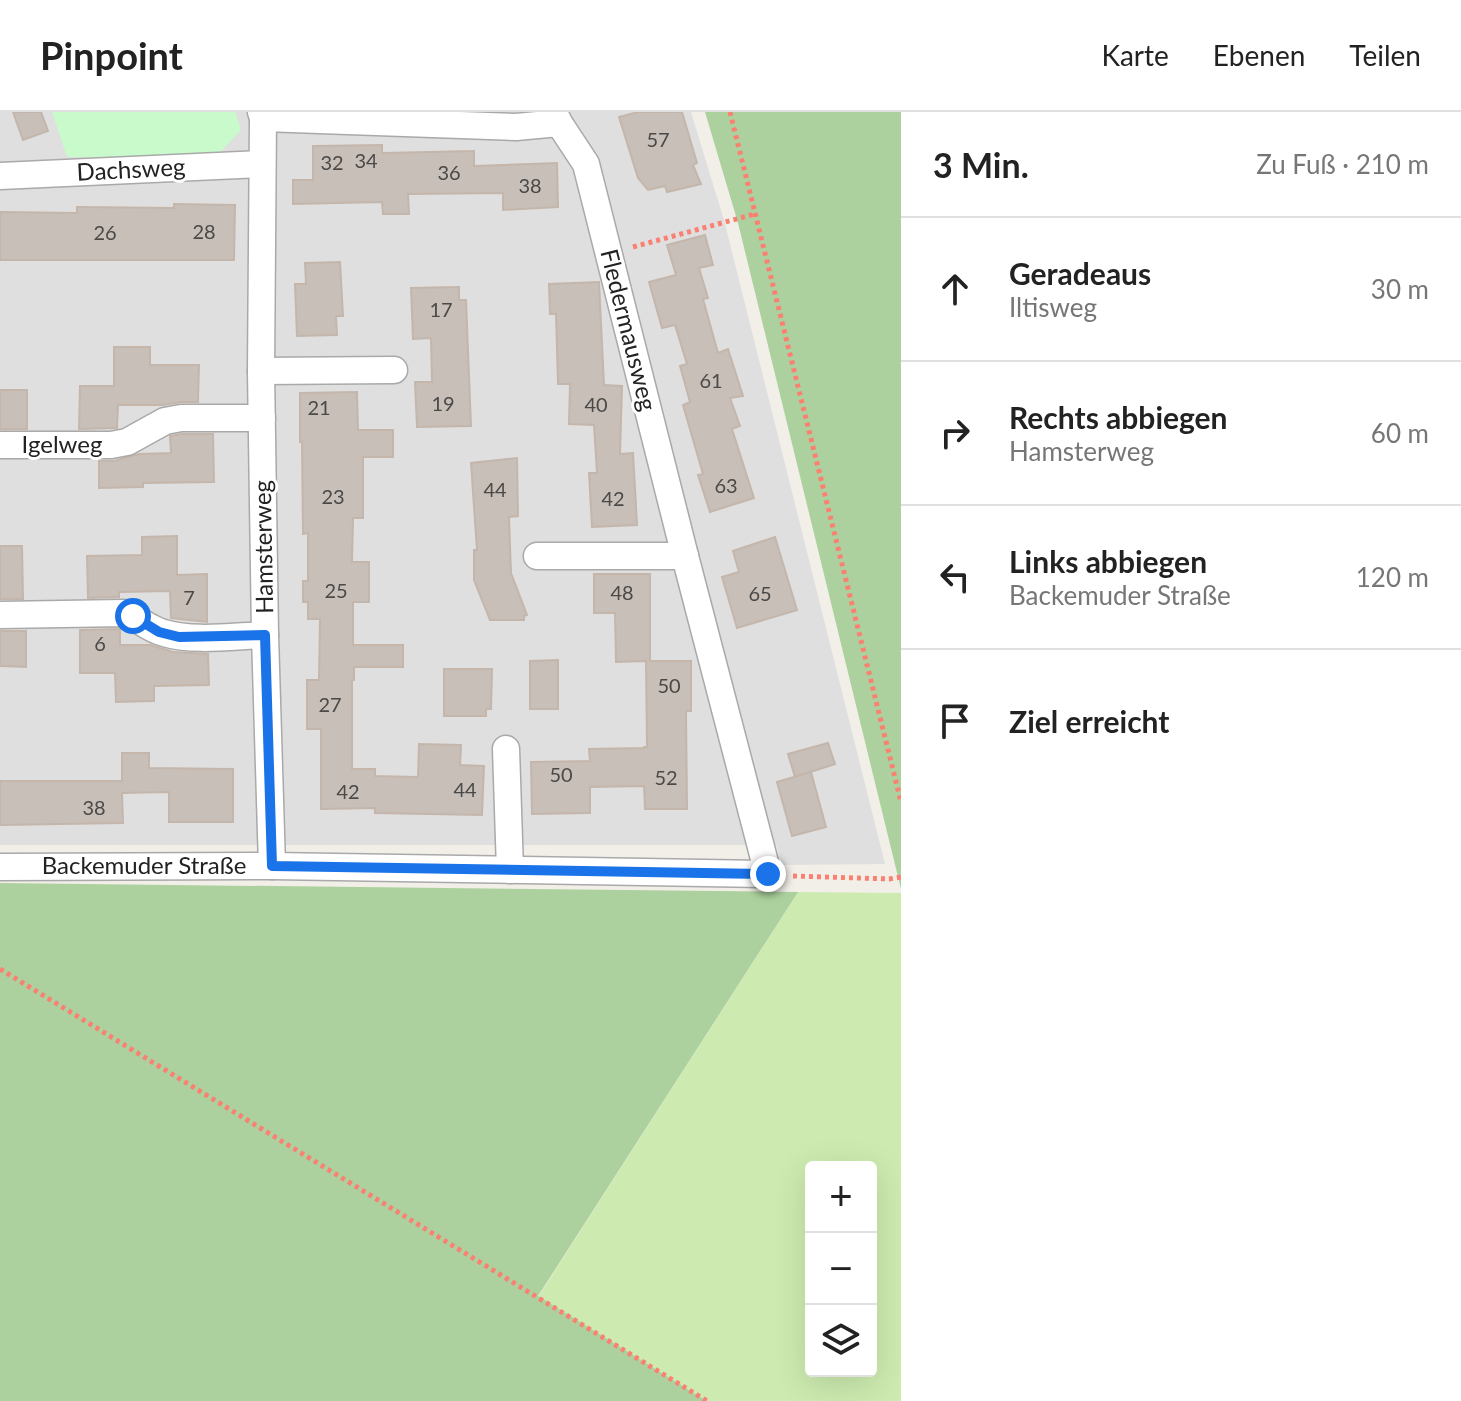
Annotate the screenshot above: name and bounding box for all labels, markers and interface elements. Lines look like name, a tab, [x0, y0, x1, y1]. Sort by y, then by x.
text: Pinpoint	[40, 32, 183, 78]
text: Karte	[1101, 38, 1169, 72]
text: Ebenen	[1213, 38, 1305, 72]
text: Teilen	[1349, 38, 1421, 72]
house number: 57	[646, 127, 670, 151]
text: 3 Min.	[933, 144, 1029, 185]
house number: 34	[354, 148, 378, 172]
text: Zu Fuß · 210 m	[1256, 148, 1429, 180]
house number: 32	[320, 150, 344, 174]
street label: Dachsweg	[76, 151, 186, 186]
house number: 36	[437, 160, 461, 184]
house number: 38	[518, 173, 542, 197]
house number: 28	[192, 219, 216, 243]
house number: 26	[93, 220, 117, 244]
street label: Fledermausweg	[595, 246, 664, 414]
text: Geradeaus	[1009, 255, 1151, 291]
icon: ahead	[933, 267, 977, 311]
text: 30 m	[1371, 273, 1429, 305]
text: Iltisweg	[1009, 291, 1097, 323]
house number: 17	[429, 297, 453, 321]
house number: 61	[699, 368, 723, 392]
house number: 19	[431, 391, 455, 415]
house number: 40	[584, 392, 608, 416]
house number: 21	[307, 395, 331, 419]
text: Rechts abbiegen	[1009, 399, 1228, 435]
icon: right	[933, 411, 977, 455]
text: 60 m	[1371, 417, 1429, 449]
street label: Igelweg	[22, 429, 102, 458]
text: Hamsterweg	[1009, 435, 1154, 467]
house number: 63	[714, 473, 738, 497]
house number: 44	[483, 477, 507, 501]
street label: Hamsterweg	[247, 480, 278, 614]
house number: 23	[321, 484, 345, 508]
house number: 42	[601, 486, 625, 510]
text: Links abbiegen	[1009, 543, 1207, 579]
icon: left	[933, 555, 977, 599]
text: 120 m	[1356, 561, 1429, 593]
house number: 25	[324, 578, 348, 602]
text: Backemuder Straße	[1009, 579, 1231, 611]
house number: 48	[610, 580, 634, 604]
house number: 65	[748, 581, 772, 605]
house number: 7	[183, 585, 195, 609]
route start	[115, 598, 151, 634]
house number: 6	[94, 631, 106, 655]
house number: 50	[657, 673, 681, 697]
house number: 27	[318, 692, 342, 716]
icon: arrive	[933, 699, 977, 743]
text: Ziel erreicht	[1009, 703, 1169, 739]
house number: 50	[549, 762, 573, 786]
house number: 52	[654, 765, 678, 789]
house number: 44	[453, 777, 477, 801]
house number: 42	[336, 779, 360, 803]
house number: 38	[82, 795, 106, 819]
street label: Backemuder Straße	[42, 850, 246, 879]
route end	[750, 856, 786, 892]
map controls	[805, 1161, 877, 1377]
button: +	[805, 1161, 877, 1233]
button: −	[805, 1233, 877, 1305]
button: layers	[805, 1305, 877, 1377]

